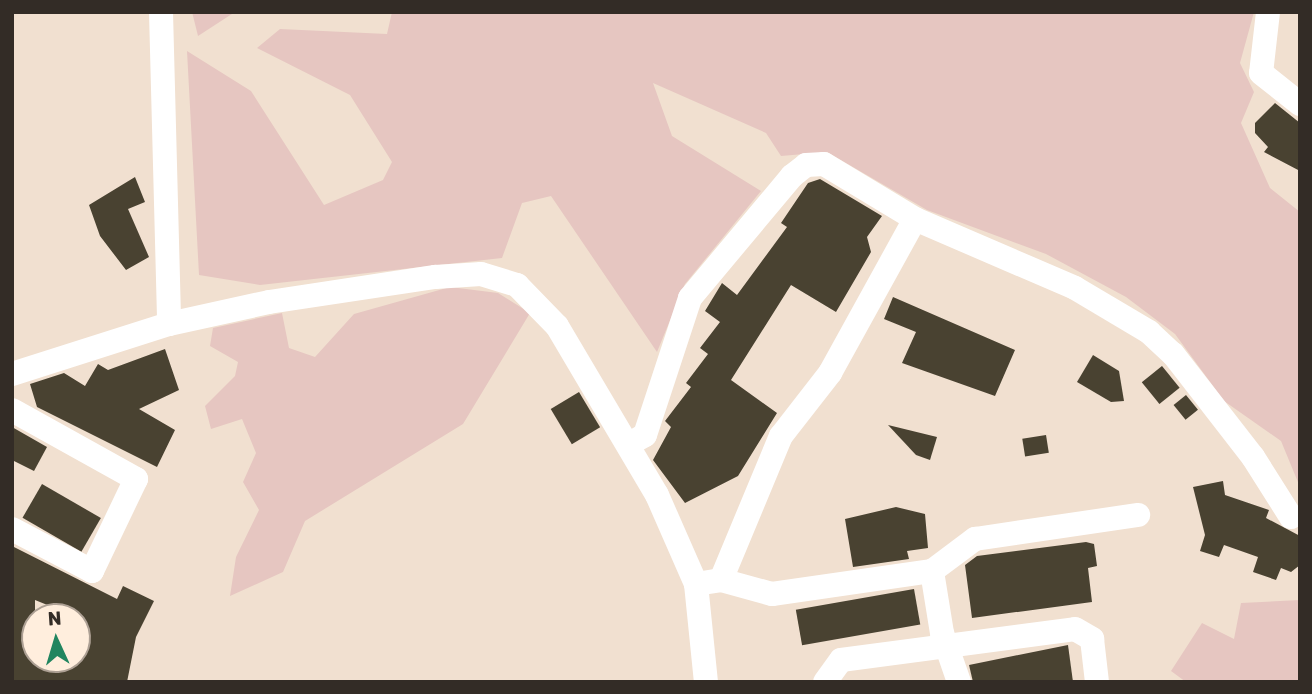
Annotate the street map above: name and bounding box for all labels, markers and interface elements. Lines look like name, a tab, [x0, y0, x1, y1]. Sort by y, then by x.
north arrow	[21, 603, 91, 673]
text: N	[47, 607, 62, 630]

